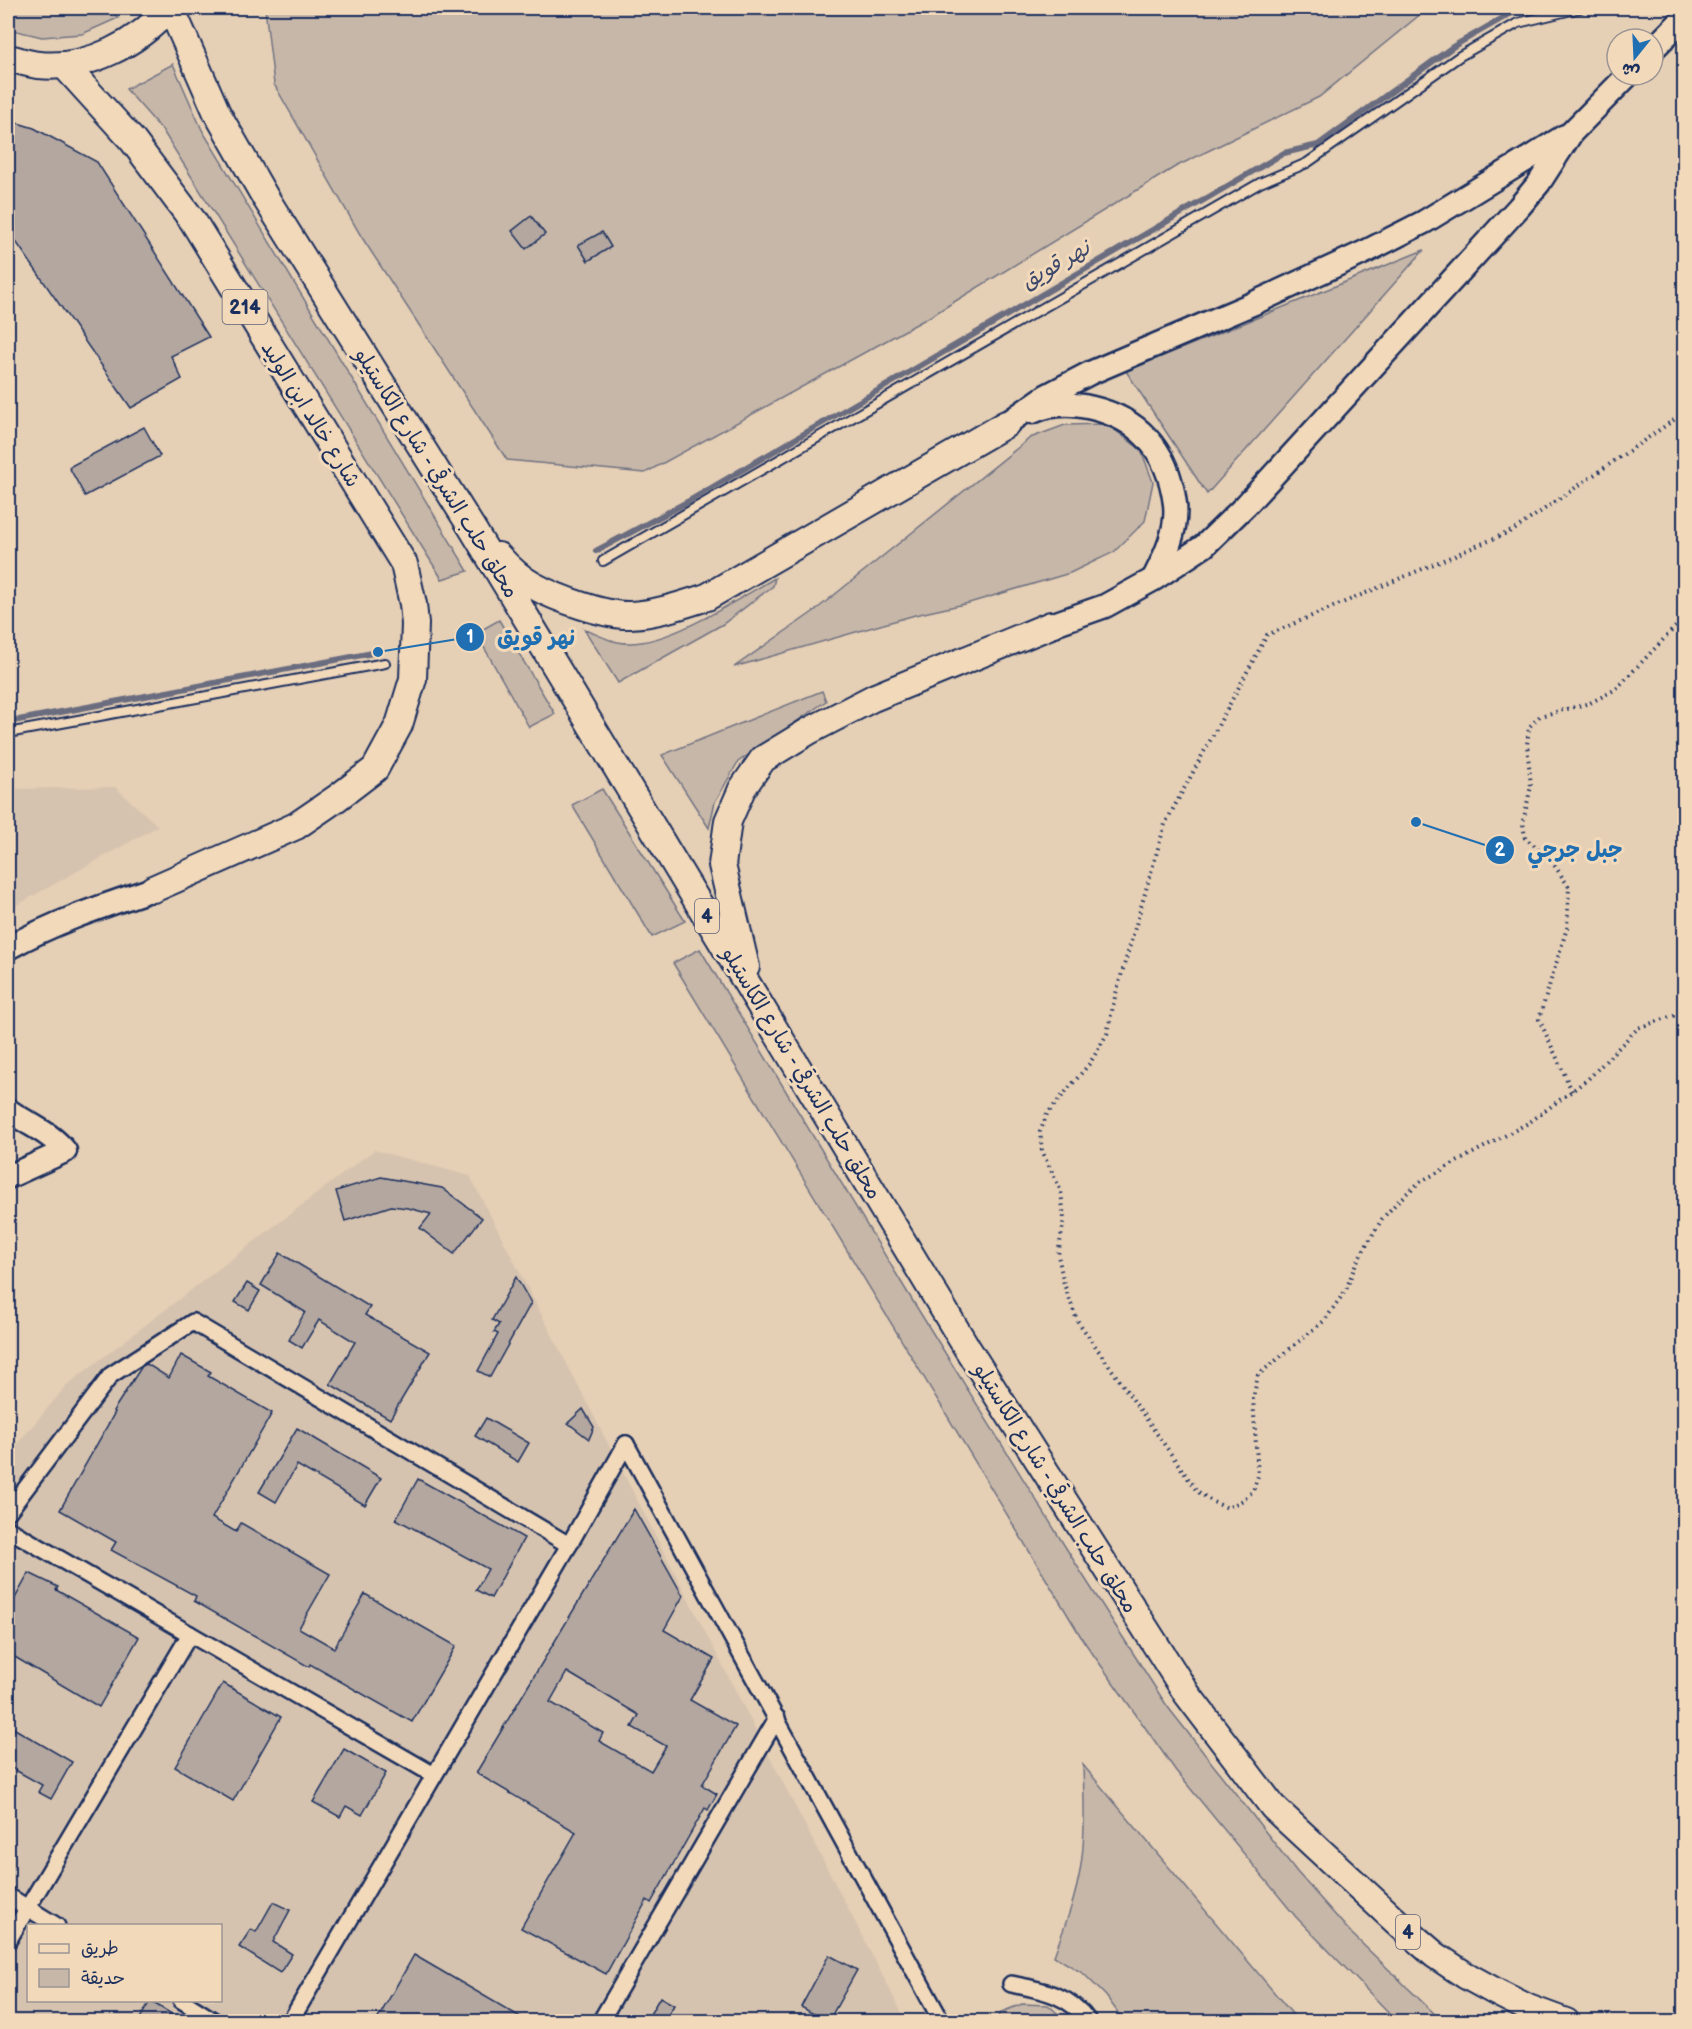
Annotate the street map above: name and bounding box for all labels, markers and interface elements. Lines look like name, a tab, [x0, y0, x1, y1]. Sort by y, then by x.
north arrow	[1605, 27, 1665, 87]
text: ش	[1620, 58, 1642, 82]
water label: نهر قويق	[1016, 233, 1097, 296]
road number: 214	[222, 290, 268, 324]
street label: شارع خالد ابن الوليد	[254, 337, 366, 493]
street label: محلق حلب الشرقي - شارع الكاستيلو	[347, 342, 525, 604]
callout: نهر قويق	[455, 617, 587, 657]
text: نهر قويق	[497, 625, 575, 652]
text: 1	[466, 627, 474, 648]
callout: جبل جرجي	[1485, 830, 1634, 870]
text: جبل جرجي	[1527, 837, 1623, 869]
text: 2	[1495, 840, 1506, 861]
road number: 4	[695, 899, 719, 933]
street label: محلق حلب الشرقي - شارع الكاستيلو	[714, 941, 888, 1205]
street label: محلق حلب الشرقي - شارع الكاستيلو	[966, 1357, 1144, 1619]
road number: 4	[1396, 1915, 1420, 1949]
legend	[27, 1924, 222, 2002]
text: طريق	[81, 1938, 119, 1959]
text: حديقة	[81, 1968, 125, 1989]

